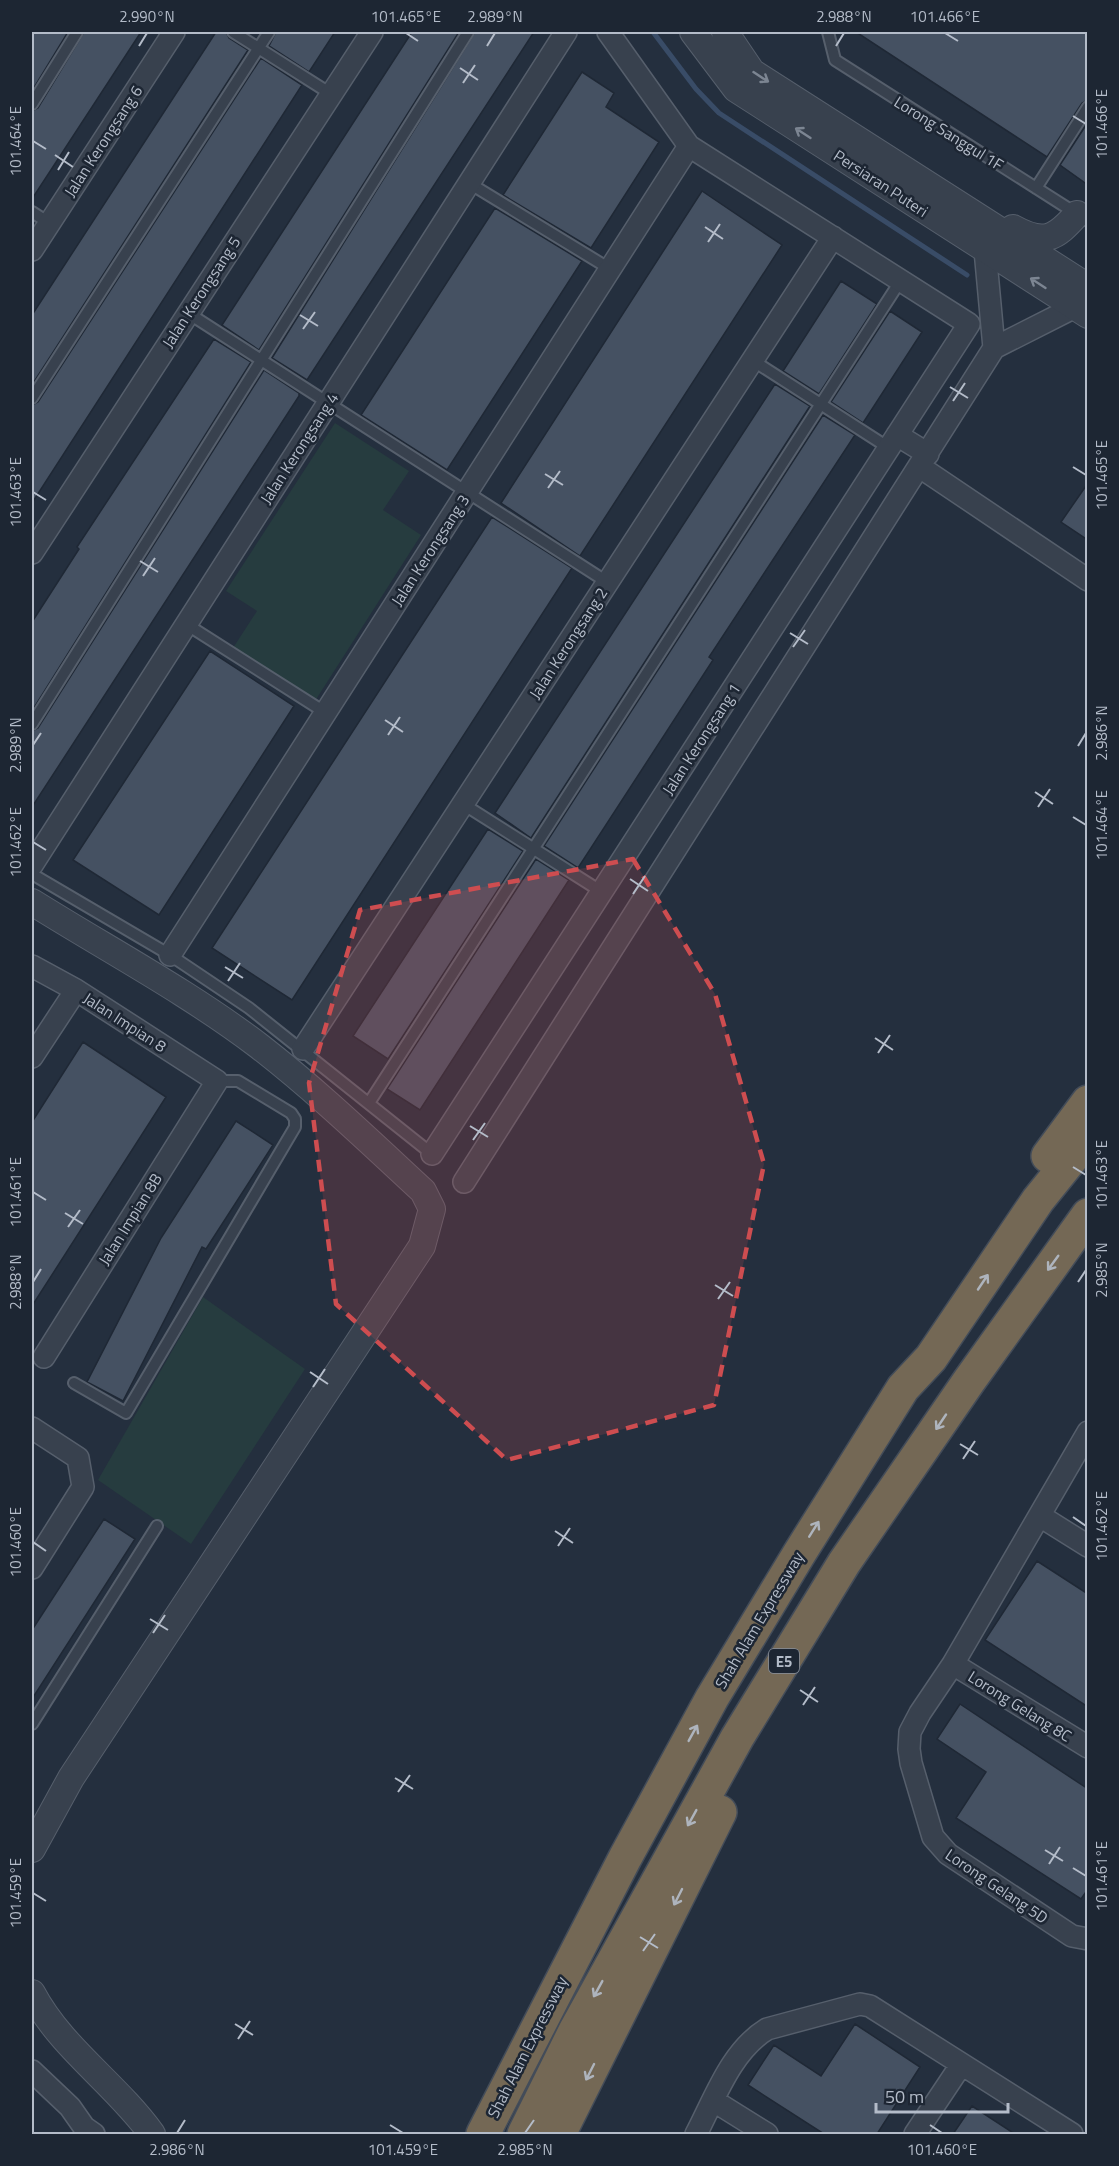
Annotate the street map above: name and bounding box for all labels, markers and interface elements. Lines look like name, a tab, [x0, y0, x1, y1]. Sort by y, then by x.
text: 2.990°N	[119, 5, 175, 28]
text: 101.465°E	[371, 5, 441, 28]
text: 2.989°N	[467, 5, 523, 28]
text: 2.988°N	[816, 5, 872, 28]
text: 101.466°E	[910, 5, 980, 28]
one-way arrow	[752, 71, 769, 83]
street label: Jalan Kerongsang 6	[58, 80, 148, 202]
text: 101.466°E	[1090, 89, 1113, 159]
street label: Lorong Sanggul 1F	[890, 90, 1008, 176]
text: 101.464°E	[4, 106, 27, 176]
one-way arrow	[795, 127, 812, 139]
street label: Persiaran Puteri	[829, 143, 933, 223]
street label: Jalan Kerongsang 5	[156, 231, 246, 353]
one-way arrow	[1030, 277, 1047, 289]
street label: Jalan Kerongsang 4	[254, 387, 344, 509]
text: 101.465°E	[1090, 440, 1113, 510]
text: 101.463°E	[4, 457, 27, 527]
street label: Jalan Kerongsang 3	[385, 489, 475, 611]
street label: Jalan Kerongsang 2	[523, 582, 613, 704]
street label: Jalan Kerongsang 1	[656, 678, 746, 800]
text: 2.986°N	[1090, 705, 1113, 761]
text: 2.989°N	[4, 717, 27, 773]
text: 101.464°E	[1090, 790, 1113, 860]
text: 101.462°E	[4, 807, 27, 877]
street label: Jalan Impian 8	[79, 986, 171, 1058]
text: 101.463°E	[1090, 1140, 1113, 1210]
text: 101.461°E	[4, 1157, 27, 1227]
street label: Jalan Impian 8B	[92, 1168, 168, 1270]
text: 2.985°N	[1090, 1242, 1113, 1298]
text: 2.988°N	[4, 1254, 27, 1310]
one-way arrow	[1047, 1254, 1060, 1270]
one-way arrow	[977, 1274, 989, 1290]
one-way arrow	[935, 1413, 947, 1430]
text: 101.462°E	[1090, 1491, 1113, 1561]
text: 101.460°E	[4, 1507, 27, 1577]
one-way arrow	[808, 1521, 821, 1538]
street label: Shah Alam Expressway	[709, 1547, 810, 1693]
road number: E5	[769, 1649, 799, 1673]
street label: Lorong Gelang 8C	[964, 1665, 1077, 1748]
one-way arrow	[687, 1725, 699, 1742]
one-way arrow	[686, 1809, 698, 1826]
text: 101.461°E	[1090, 1841, 1113, 1911]
street label: Lorong Gelang 5D	[941, 1843, 1053, 1929]
text: 101.459°E	[4, 1858, 27, 1928]
one-way arrow	[671, 1888, 683, 1906]
street label: Shah Alam Expressway	[481, 1972, 573, 2122]
one-way arrow	[592, 1980, 604, 1997]
one-way arrow	[584, 2062, 595, 2080]
scale bar	[876, 2076, 1008, 2114]
text: 50 m	[885, 2083, 924, 2110]
text: 2.986°N	[149, 2138, 205, 2161]
text: 101.459°E	[368, 2138, 438, 2161]
text: 2.985°N	[497, 2138, 553, 2161]
text: 101.460°E	[907, 2138, 977, 2161]

